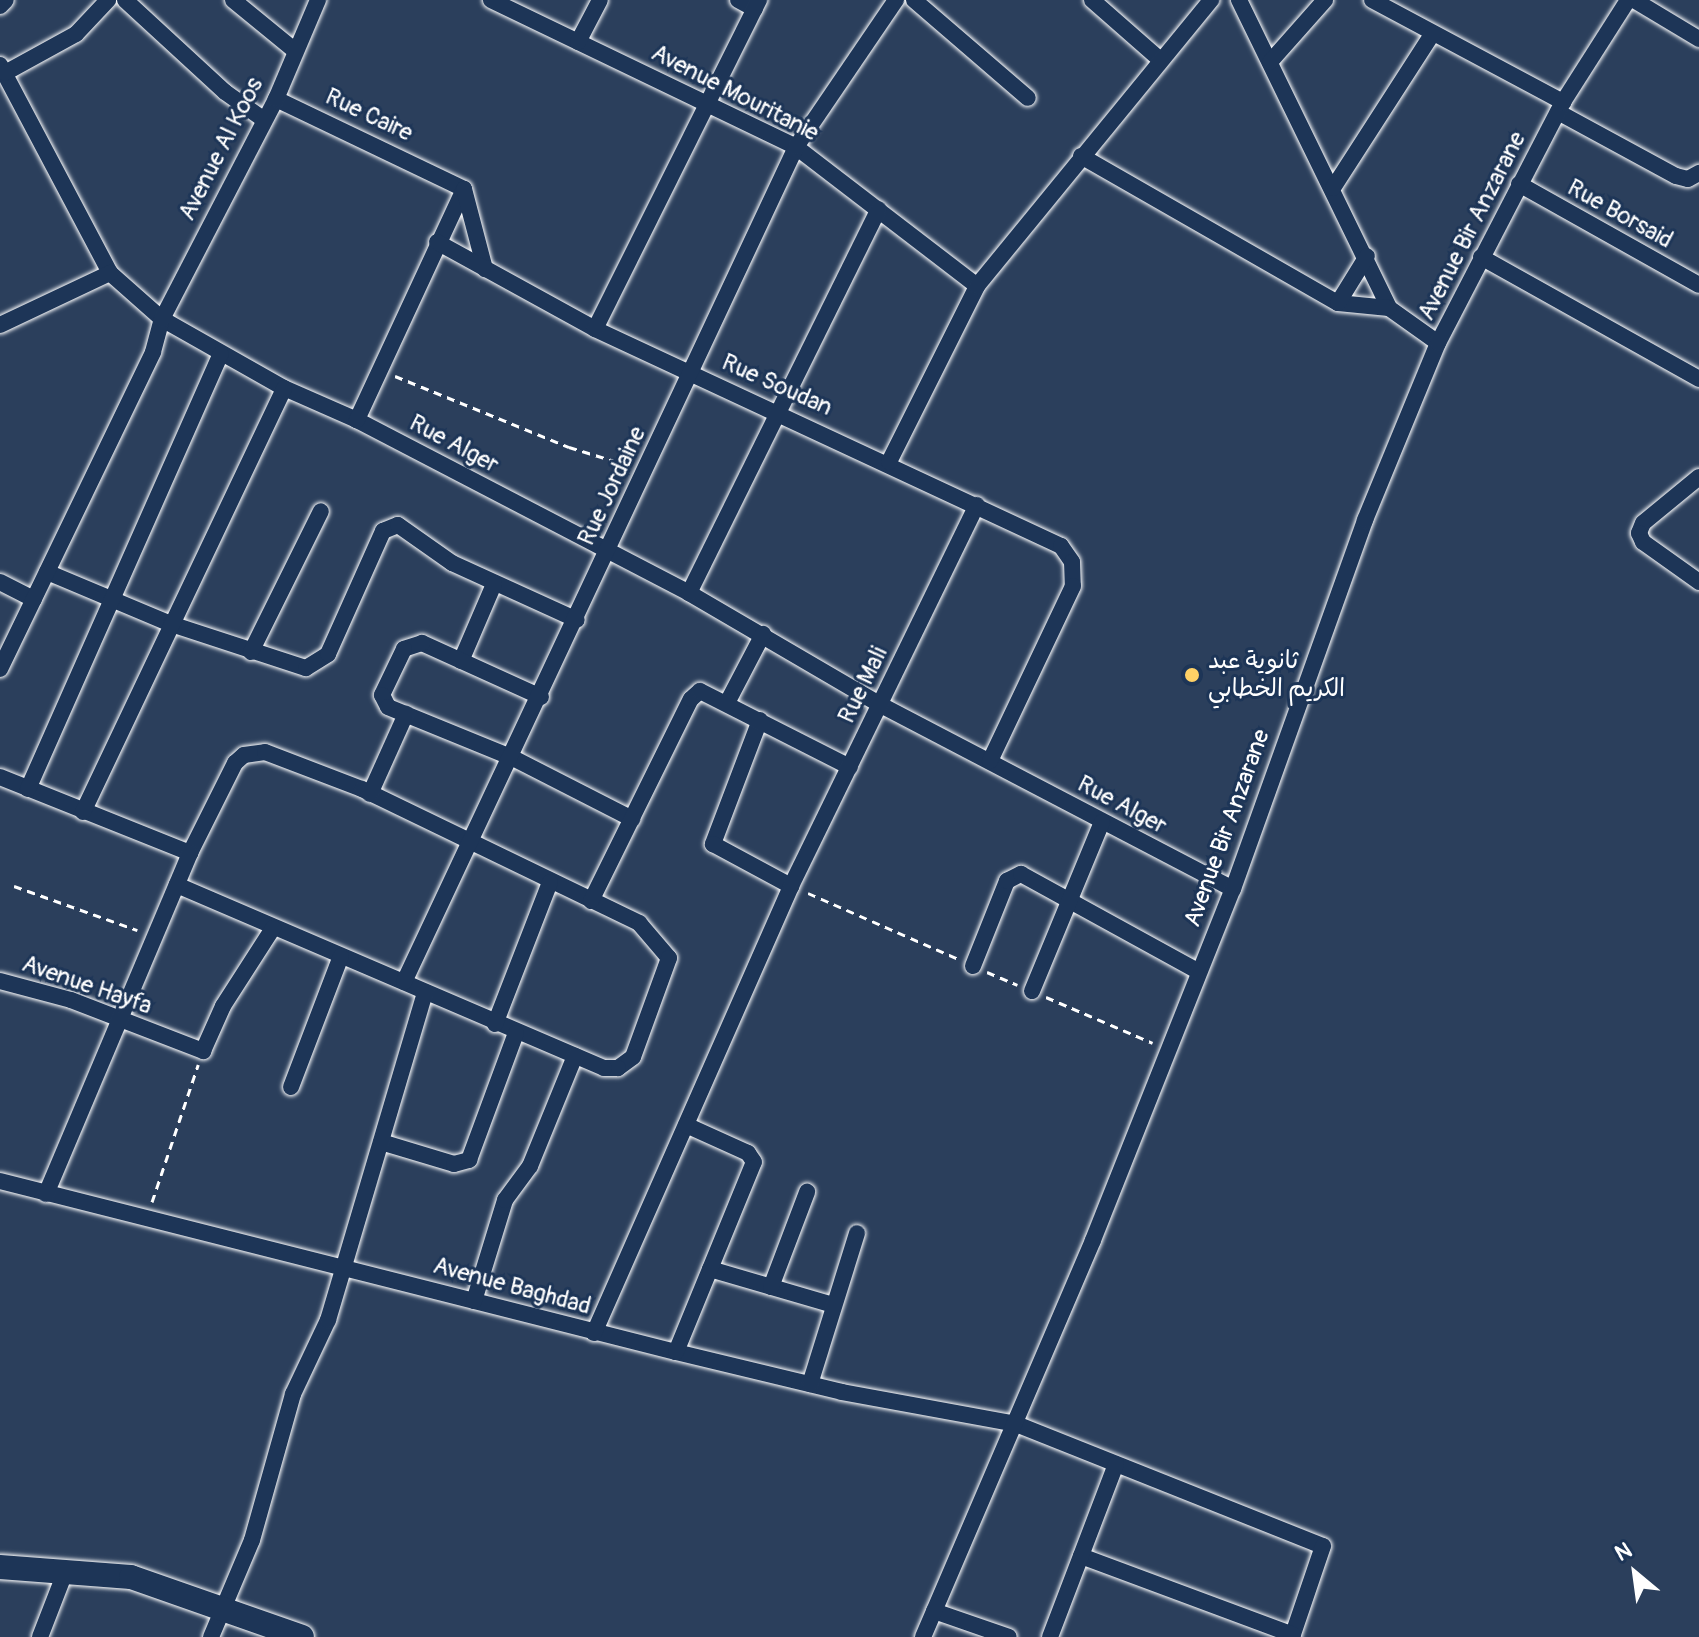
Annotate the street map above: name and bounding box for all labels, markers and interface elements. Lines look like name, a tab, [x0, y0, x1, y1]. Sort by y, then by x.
street label: Avenue Mouritanie	[647, 38, 823, 148]
street label: Avenue Al Koos	[173, 73, 269, 225]
street label: Rue Caire	[321, 82, 417, 148]
street label: Avenue Bir Anzarane	[1412, 127, 1532, 325]
street label: Rue Borsaid	[1562, 173, 1678, 255]
street label: Rue Soudan	[717, 348, 837, 422]
street label: Rue Alger	[405, 409, 503, 479]
street label: Rue Jordaine	[572, 422, 652, 550]
street label: Rue Mali	[832, 642, 894, 728]
place label: ثانوية عبد الكريم الخطابي	[1208, 647, 1345, 703]
marker: ثانوية عبد الكريم الخطابي	[1183, 666, 1201, 684]
street label: Avenue Bir Anzarane	[1178, 725, 1276, 931]
street label: Rue Alger	[1073, 770, 1171, 840]
street label: Avenue Hayfa	[18, 949, 156, 1021]
street label: Avenue Baghdad	[430, 1251, 594, 1321]
north arrow	[1595, 1533, 1675, 1613]
text: N	[1610, 1536, 1637, 1568]

